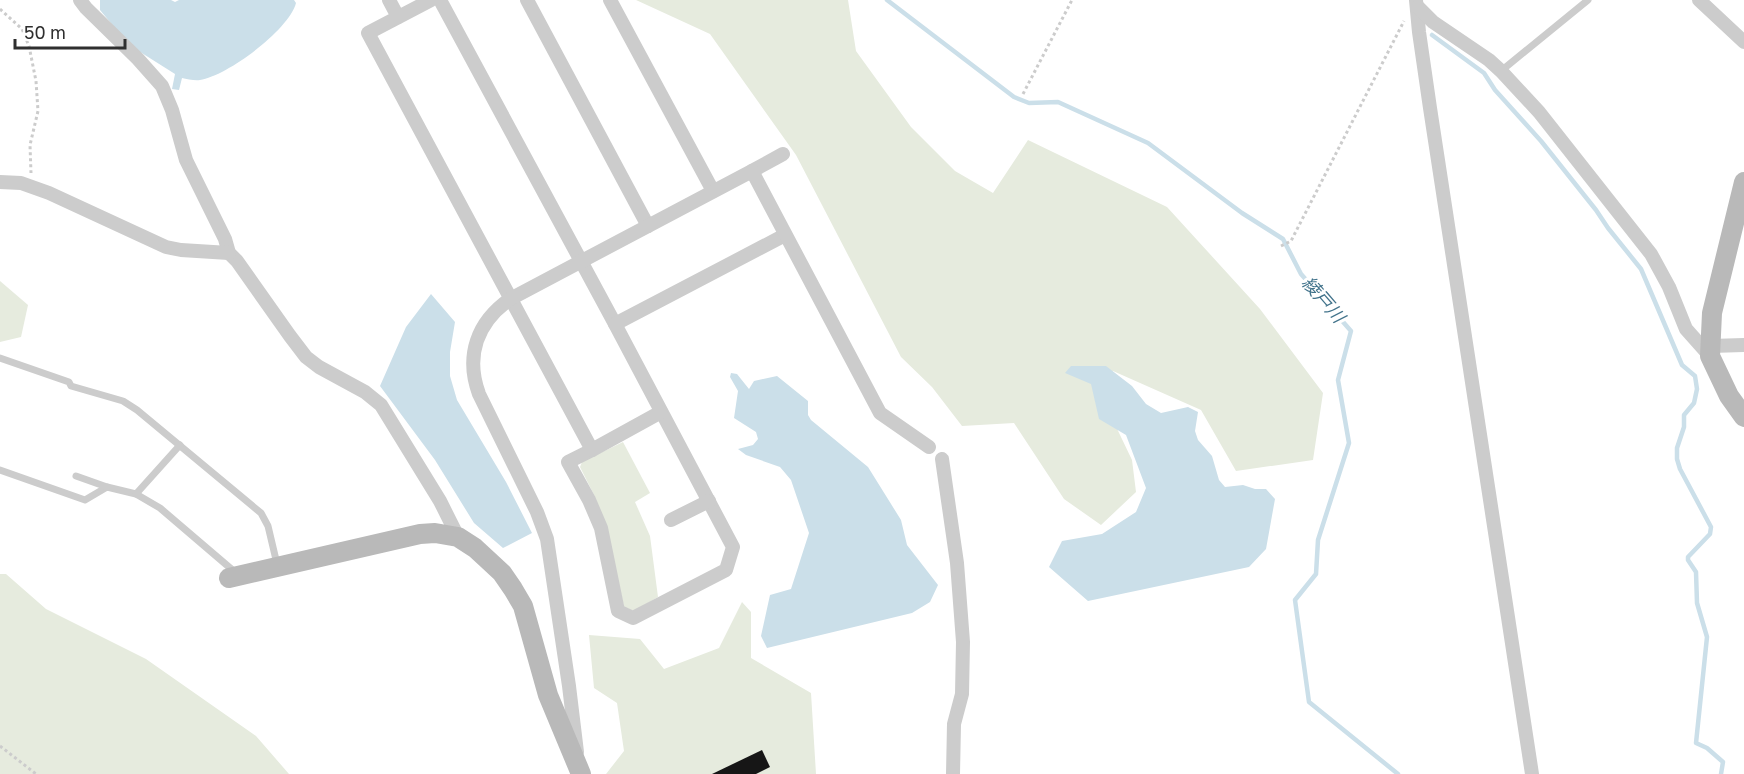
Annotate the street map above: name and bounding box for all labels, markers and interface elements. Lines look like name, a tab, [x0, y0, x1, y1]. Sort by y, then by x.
scale bar	[15, 12, 124, 50]
text: 50 m	[24, 21, 66, 43]
water label: 綾戸川	[1298, 271, 1351, 328]

